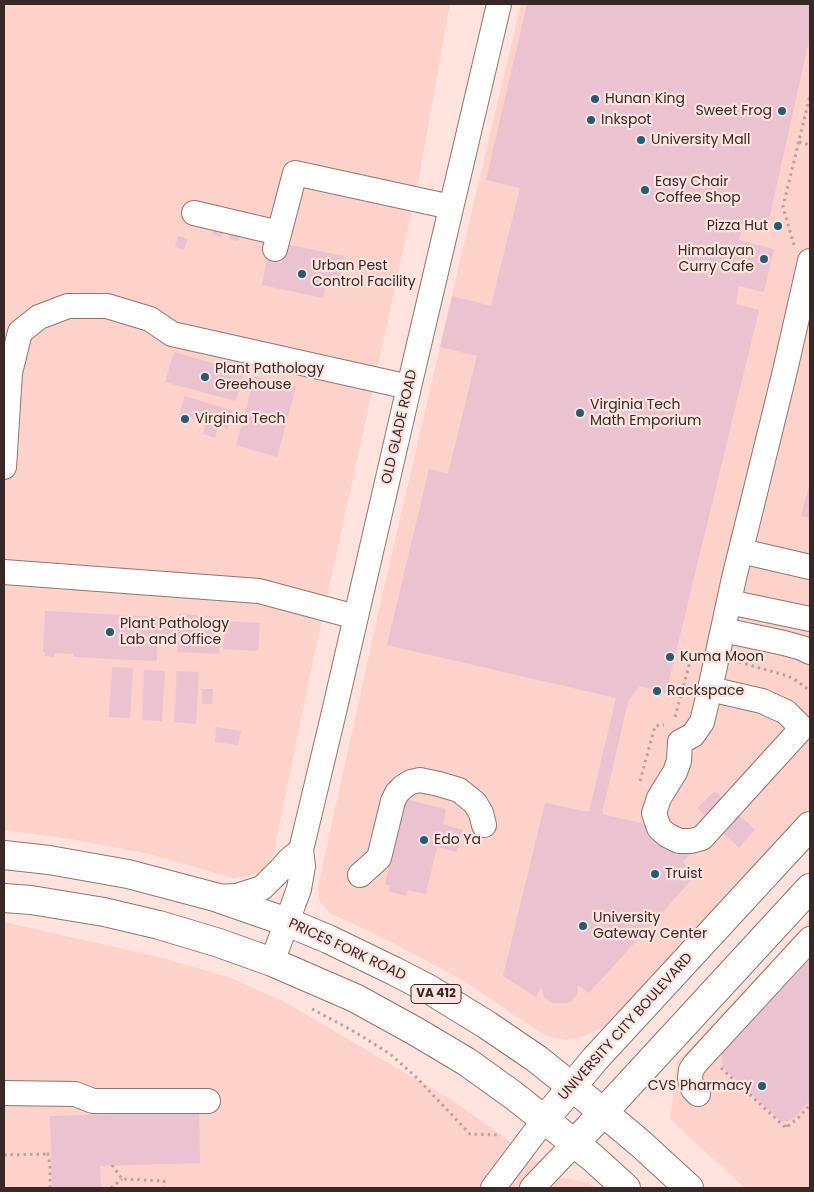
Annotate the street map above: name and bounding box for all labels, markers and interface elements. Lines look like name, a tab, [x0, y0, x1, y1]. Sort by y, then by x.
place label: Hunan King	[605, 91, 685, 107]
marker: Hunan King	[589, 93, 601, 105]
place label: Sweet Frog	[695, 103, 772, 119]
marker: Sweet Frog	[776, 105, 788, 117]
place label: Inkspot	[601, 112, 651, 128]
marker: Inkspot	[585, 114, 597, 126]
place label: University Mall	[651, 132, 750, 148]
marker: University Mall	[635, 134, 647, 146]
place label: Easy Chair Coffee Shop	[655, 174, 741, 206]
marker: Easy Chair Coffee Shop	[639, 184, 651, 196]
place label: Pizza Hut	[707, 218, 768, 234]
marker: Pizza Hut	[772, 220, 784, 232]
place label: Himalayan Curry Cafe	[678, 243, 754, 276]
marker: Himalayan Curry Cafe	[758, 253, 770, 265]
place label: Urban Pest Control Facility	[312, 258, 416, 290]
marker: Urban Pest Control Facility	[296, 268, 308, 280]
place label: Plant Pathology Greehouse	[215, 361, 324, 394]
street label: OLD GLADE ROAD	[379, 368, 421, 486]
marker: Plant Pathology Greehouse	[199, 371, 211, 383]
place label: Virginia Tech Math Emporium	[590, 397, 701, 430]
marker: Virginia Tech Math Emporium	[574, 407, 586, 419]
place label: Virginia Tech	[195, 411, 285, 427]
marker: Virginia Tech	[179, 413, 191, 425]
place label: Plant Pathology Lab and Office	[120, 616, 229, 648]
marker: Plant Pathology Lab and Office	[104, 626, 116, 638]
place label: Kuma Moon	[680, 649, 764, 665]
marker: Kuma Moon	[664, 651, 676, 663]
place label: Rackspace	[667, 683, 744, 699]
marker: Rackspace	[651, 685, 663, 697]
place label: Edo Ya	[434, 832, 481, 848]
marker: Edo Ya	[418, 834, 430, 846]
place label: Truist	[665, 866, 703, 882]
marker: Truist	[649, 868, 661, 880]
place label: University Gateway Center	[593, 910, 707, 942]
street label: PRICES FORK ROAD	[286, 915, 408, 985]
marker: University Gateway Center	[577, 920, 589, 932]
street label: UNIVERSITY CITY BOULEVARD	[555, 950, 697, 1104]
road number: VA 412	[411, 984, 461, 1004]
place label: CVS Pharmacy	[648, 1078, 752, 1094]
marker: CVS Pharmacy	[756, 1080, 768, 1092]

